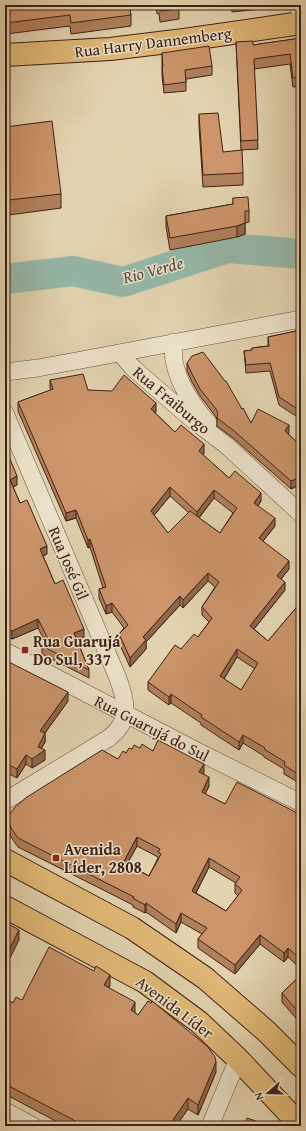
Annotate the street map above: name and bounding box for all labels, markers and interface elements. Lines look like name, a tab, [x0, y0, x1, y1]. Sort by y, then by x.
street label: Rua Harry Dannemberg	[73, 20, 233, 64]
water label: Rio Verde	[119, 249, 186, 290]
street label: Rua Fraiburgo	[128, 360, 216, 440]
street label: Rua José Gil	[43, 522, 95, 604]
place label: Rua Guarujá Do Sul, 337	[33, 629, 121, 671]
marker: Rua Guarujá Do Sul, 337	[20, 645, 30, 655]
street label: Rua Guarujá do Sul	[90, 689, 214, 768]
place label: Avenida Líder, 2808	[64, 837, 142, 879]
marker: Avenida Líder, 2808	[51, 853, 61, 863]
street label: Avenida Líder	[131, 970, 219, 1045]
north arrow	[248, 1073, 288, 1113]
text: N	[250, 1090, 267, 1103]

